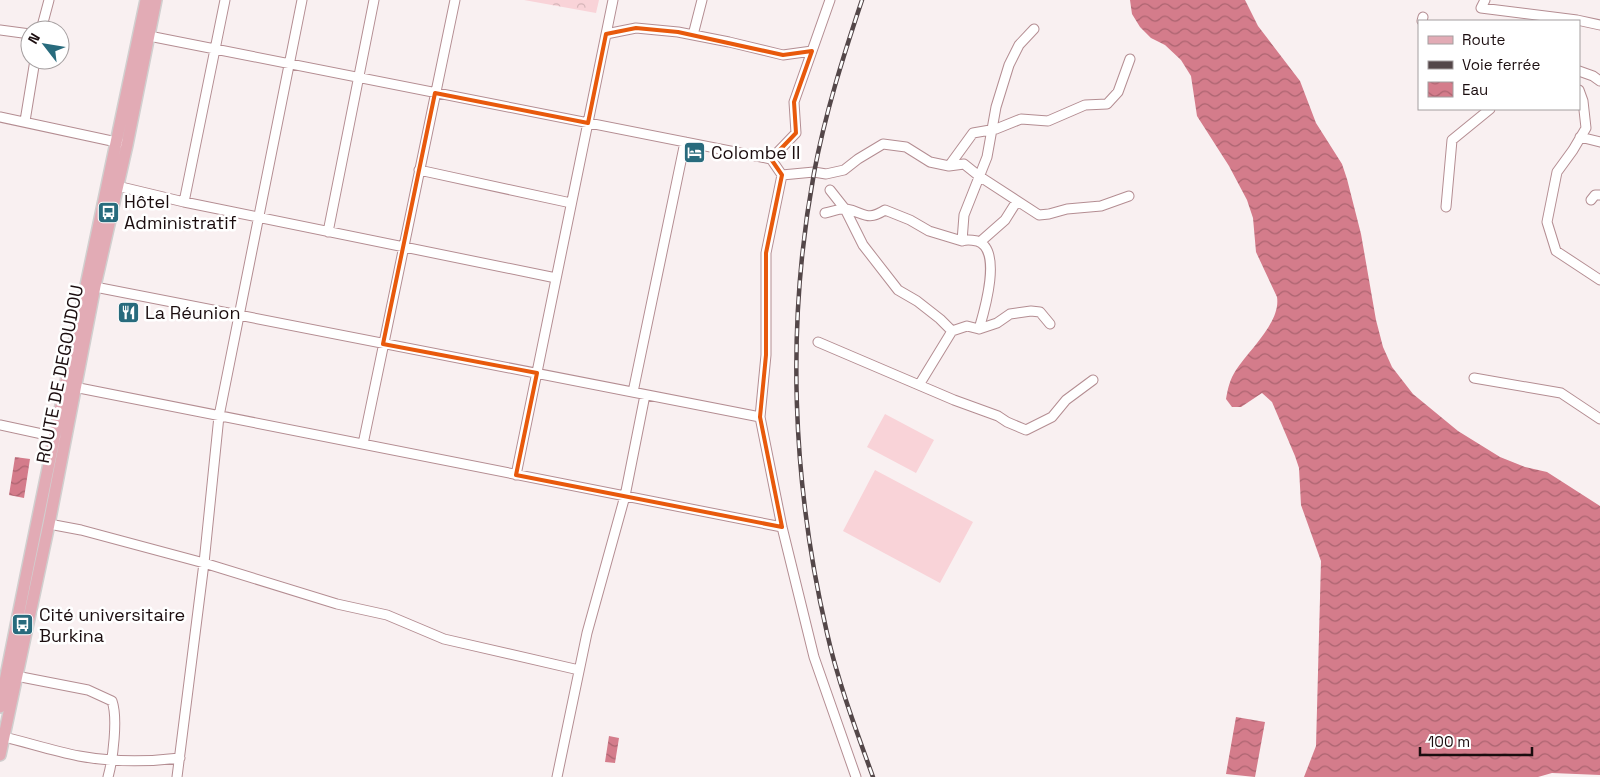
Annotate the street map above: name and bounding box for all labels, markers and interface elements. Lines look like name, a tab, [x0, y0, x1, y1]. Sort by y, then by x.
north arrow	[20, 20, 70, 70]
legend	[1418, 20, 1580, 110]
text: N	[24, 30, 44, 47]
text: Route	[1462, 30, 1506, 49]
text: Voie ferrée	[1462, 55, 1540, 74]
text: Eau	[1462, 80, 1488, 99]
hotel icon: Colombe II	[683, 141, 707, 165]
place label: Colombe II	[711, 141, 800, 164]
place label: Hôtel Administratif	[124, 190, 237, 234]
bus stop icon: Hôtel Administratif	[96, 200, 120, 224]
street label: ROUTE DE DEGOUDOU	[31, 283, 88, 465]
restaurant icon: La Réunion	[117, 301, 141, 325]
place label: La Réunion	[145, 301, 240, 324]
place label: Cité universitaire Burkina	[39, 603, 185, 647]
bus stop icon: Cité universitaire Burkina	[11, 613, 35, 637]
scale bar	[1420, 724, 1532, 756]
text: 100 m	[1428, 732, 1470, 751]

